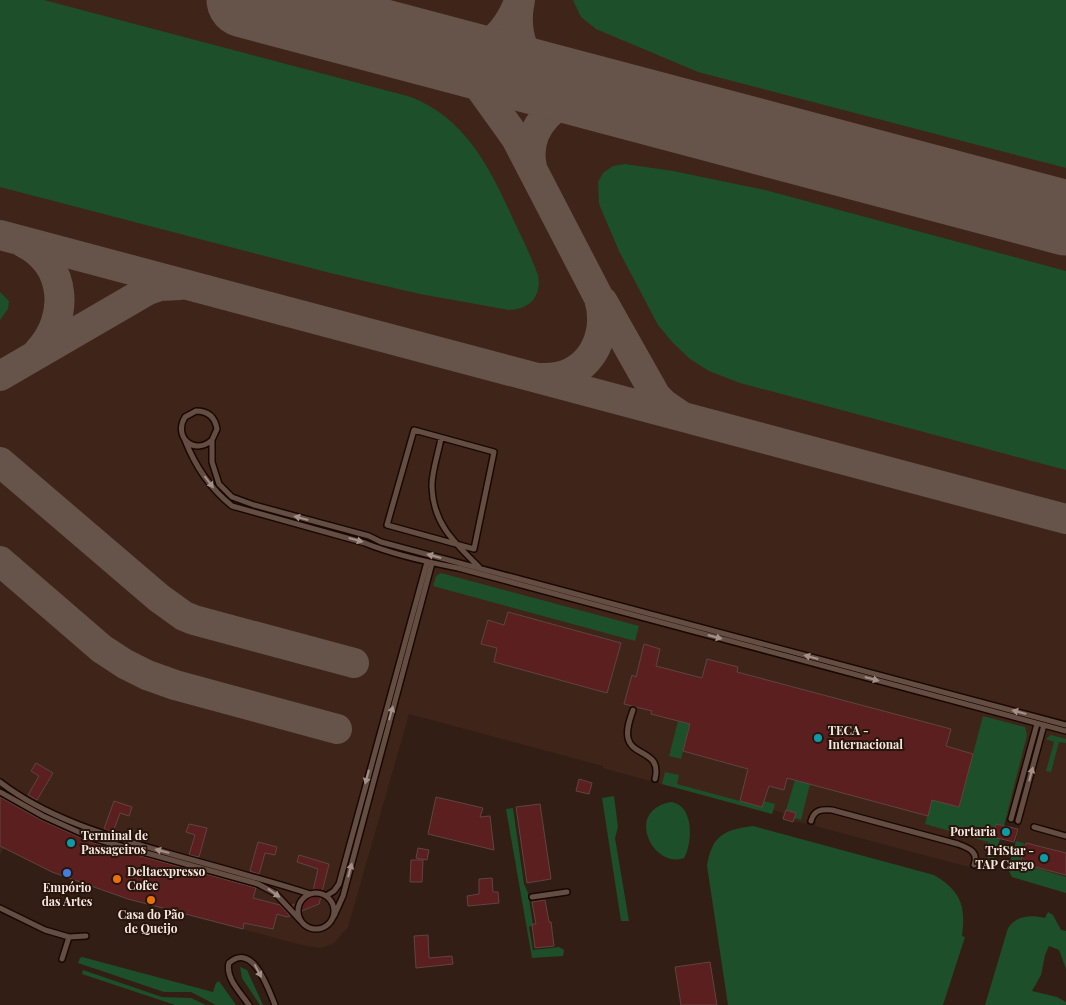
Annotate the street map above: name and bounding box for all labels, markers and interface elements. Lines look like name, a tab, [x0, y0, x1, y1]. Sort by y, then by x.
one-way arrow	[203, 475, 214, 488]
one-way arrow	[294, 513, 309, 521]
one-way arrow	[348, 536, 363, 544]
one-way arrow	[427, 552, 442, 560]
one-way arrow	[708, 634, 723, 642]
one-way arrow	[804, 652, 819, 660]
one-way arrow	[865, 676, 880, 684]
one-way arrow	[388, 705, 396, 720]
one-way arrow	[1011, 708, 1026, 716]
place label: TECA - Internacional	[828, 722, 903, 752]
marker: TECA - Internacional	[812, 732, 824, 744]
one-way arrow	[1027, 767, 1035, 782]
one-way arrow	[363, 770, 371, 785]
place label: Portaria	[950, 823, 997, 839]
marker: Portaria	[1000, 826, 1012, 838]
place label: Terminal de Passageiros	[81, 827, 148, 857]
marker: Terminal de Passageiros	[65, 837, 77, 849]
place label: TriStar - TAP Cargo	[975, 842, 1034, 872]
one-way arrow	[155, 847, 170, 855]
marker: TriStar - TAP Cargo	[1038, 852, 1050, 864]
one-way arrow	[346, 862, 354, 878]
place label: Deltaexpresso Cofee	[127, 863, 206, 893]
marker: Empório das Artes	[61, 867, 73, 879]
marker: Deltaexpresso Cofee	[111, 873, 123, 885]
place label: Empório das Artes	[42, 879, 93, 909]
one-way arrow	[267, 888, 280, 898]
marker: Casa do Pão de Queijo	[145, 894, 157, 906]
place label: Casa do Pão de Queijo	[118, 906, 184, 936]
one-way arrow	[254, 964, 263, 978]

